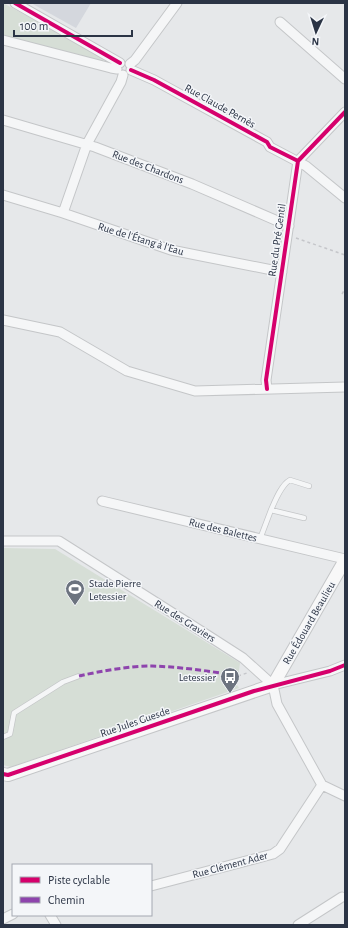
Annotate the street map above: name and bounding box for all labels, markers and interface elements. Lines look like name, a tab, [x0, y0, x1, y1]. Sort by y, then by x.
scale bar	[14, 12, 132, 38]
north arrow	[296, 12, 336, 52]
text: 100 m	[20, 20, 48, 32]
text: N	[311, 36, 320, 47]
street label: Rue Claude Pernès	[183, 82, 257, 130]
street label: Rue des Chardons	[111, 148, 185, 186]
street label: Rue du Pré Gentil	[266, 203, 288, 277]
street label: Rue de l'Étang à l'Eau	[97, 220, 186, 257]
street label: Rue des Balettes	[188, 516, 258, 544]
sports icon: Stade Pierre Letessier	[64, 578, 86, 606]
place label: Stade Pierre Letessier	[89, 578, 141, 602]
street label: Rue Édouard Beaulieu	[280, 579, 337, 666]
street label: Rue des Graviers	[152, 598, 218, 644]
bus stop icon: Letessier	[219, 666, 241, 694]
place label: Letessier	[179, 672, 216, 683]
street label: Rue Jules Guesde	[99, 705, 171, 739]
street label: Rue Clément Ader	[191, 850, 269, 880]
legend	[12, 864, 152, 916]
text: Piste cyclable	[48, 874, 110, 887]
text: Chemin	[48, 894, 85, 906]

